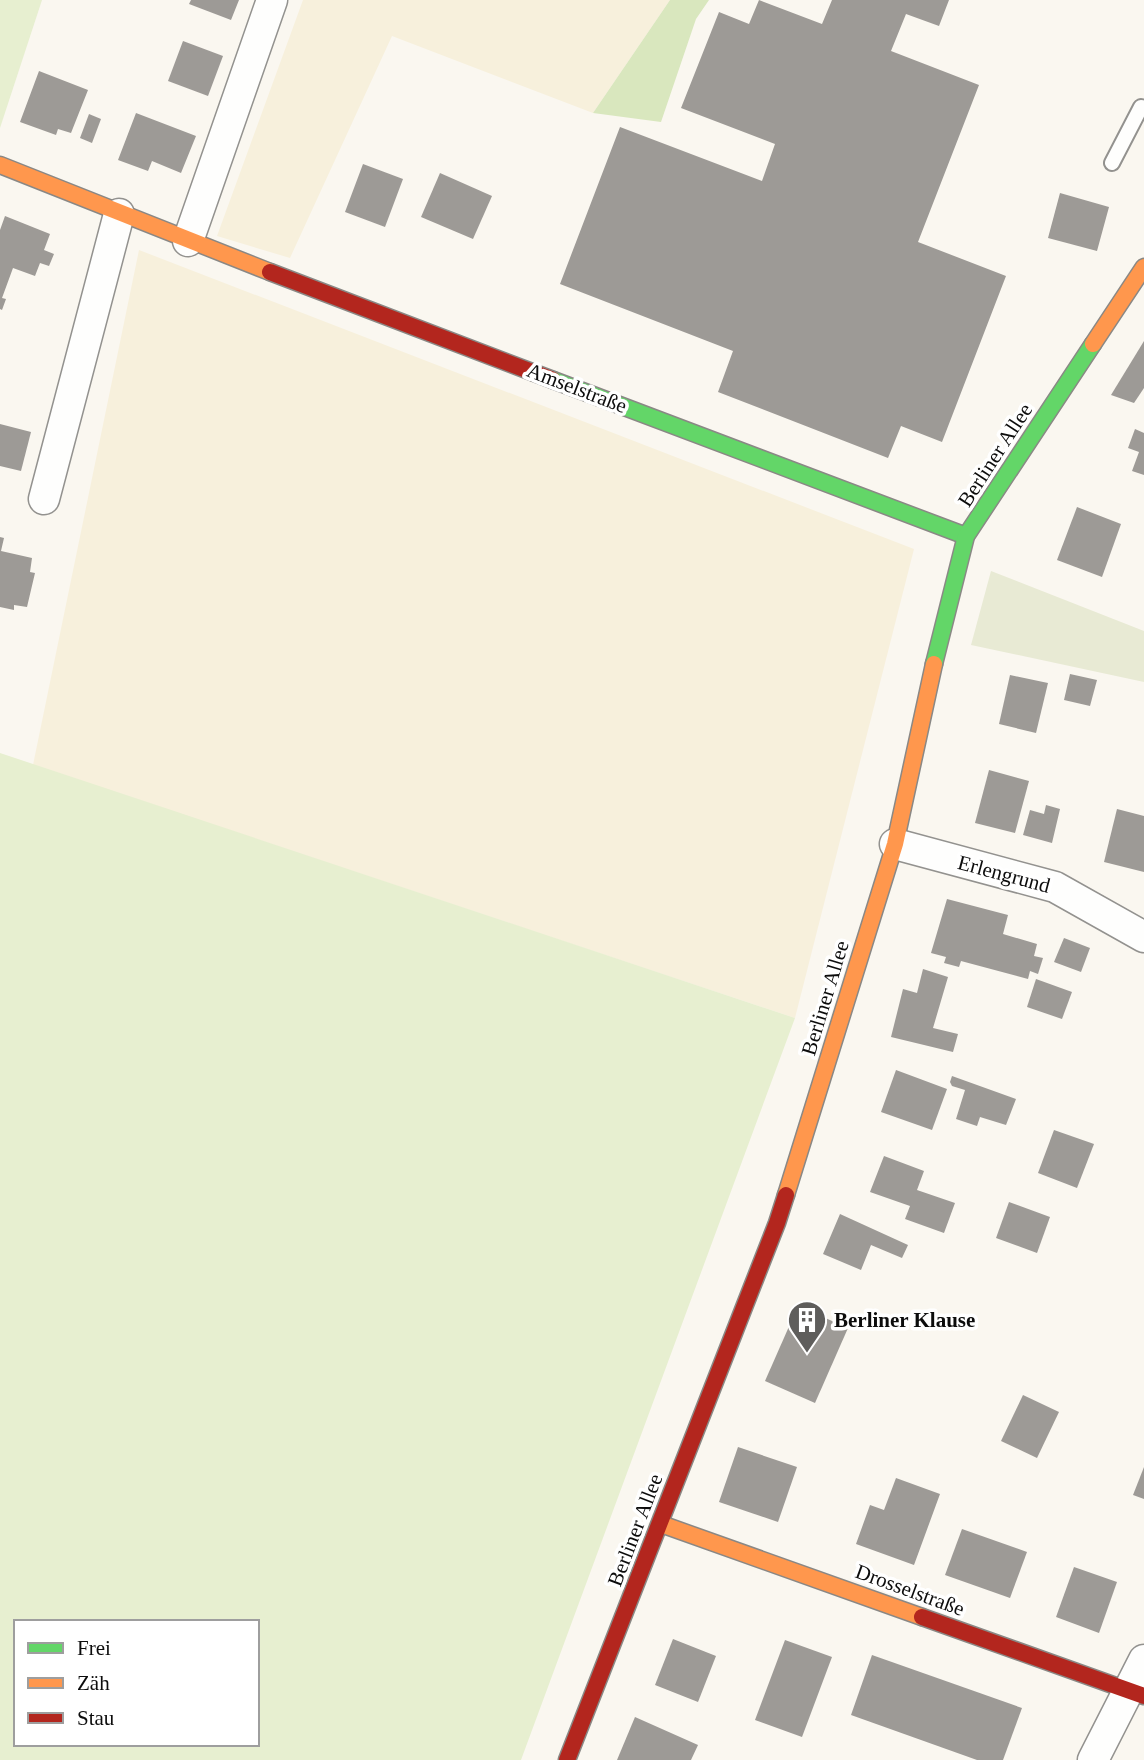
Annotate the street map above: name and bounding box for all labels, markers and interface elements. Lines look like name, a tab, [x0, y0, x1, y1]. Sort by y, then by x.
street label: Amselstraße	[524, 358, 630, 418]
street label: Berliner Allee	[953, 399, 1037, 511]
street label: Erlengrund	[955, 850, 1053, 898]
street label: Berliner Allee	[796, 938, 854, 1058]
building icon: Berliner Klause	[786, 1299, 828, 1354]
place label: Berliner Klause	[834, 1308, 975, 1332]
street label: Berliner Allee	[603, 1470, 667, 1590]
street label: Drosselstraße	[852, 1559, 968, 1621]
legend	[14, 1620, 259, 1746]
text: Frei	[77, 1636, 111, 1660]
text: Zäh	[77, 1671, 110, 1695]
text: Stau	[77, 1706, 115, 1730]

